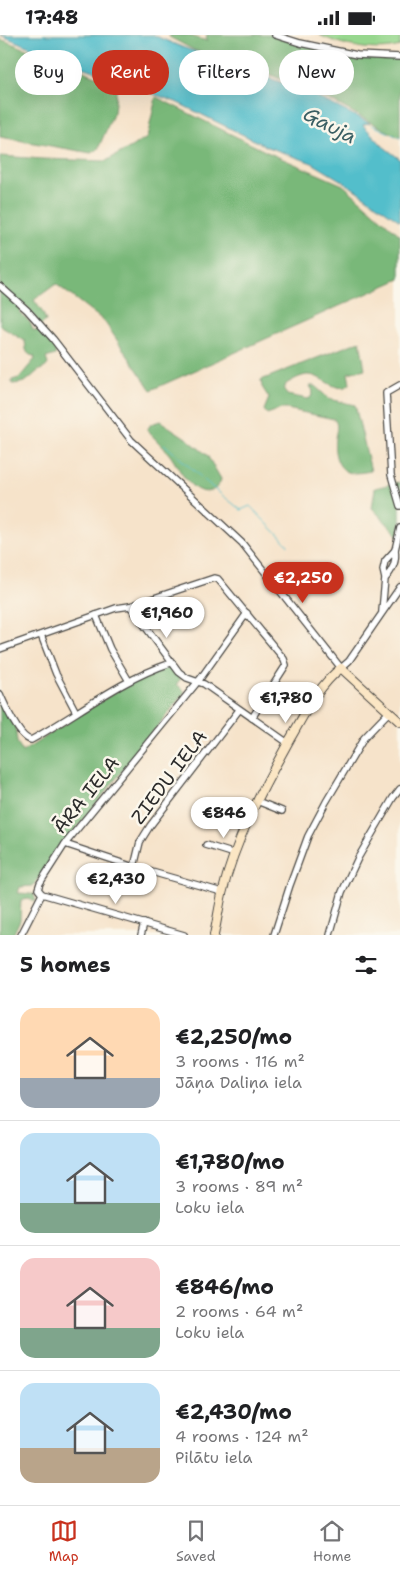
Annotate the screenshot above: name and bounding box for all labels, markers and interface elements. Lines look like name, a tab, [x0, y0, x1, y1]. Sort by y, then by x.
text: 17:48	[25, 5, 78, 30]
chip: Buy	[15, 50, 82, 95]
chip: Rent	[92, 50, 169, 95]
chip: Filters	[179, 50, 269, 95]
chip: New	[279, 50, 354, 95]
water label: Gauja	[299, 101, 361, 149]
pin: €2,250	[262, 561, 344, 604]
text: €2,250	[274, 567, 332, 588]
pin: €1,960	[126, 597, 208, 639]
text: €1,960	[141, 602, 194, 623]
pin: €1,780	[245, 681, 327, 724]
text: €1,780	[259, 687, 313, 708]
street label: ZIEDU IELA	[125, 725, 213, 829]
street label: ĀRA IELA	[47, 751, 125, 839]
pin: €846	[194, 797, 254, 839]
text: €846	[202, 802, 246, 823]
pin: €2,430	[75, 863, 157, 905]
text: €2,430	[87, 868, 145, 889]
text: 5 homes	[20, 951, 111, 979]
icon: filters	[352, 951, 380, 979]
text: €2,250/mo	[175, 1023, 292, 1051]
icon: home	[60, 1028, 120, 1088]
text: 3 rooms · 116 m²	[175, 1051, 305, 1072]
text: Jāņa Daliņa iela	[175, 1072, 302, 1093]
text: €1,780/mo	[175, 1148, 285, 1176]
icon: home	[60, 1153, 120, 1213]
text: 3 rooms · 89 m²	[175, 1176, 303, 1197]
text: Loku iela	[175, 1197, 244, 1218]
text: €846/mo	[175, 1273, 274, 1301]
icon: home	[60, 1278, 120, 1338]
text: 2 rooms · 64 m²	[175, 1301, 303, 1322]
text: Loku iela	[175, 1322, 244, 1343]
text: €2,430/mo	[175, 1398, 292, 1426]
icon: home	[60, 1403, 120, 1463]
text: 4 rooms · 124 m²	[175, 1426, 309, 1447]
text: Pilātu iela	[175, 1447, 252, 1468]
tab: Map	[49, 1517, 79, 1565]
tab: Saved	[176, 1517, 216, 1565]
tab: Home	[313, 1517, 351, 1565]

